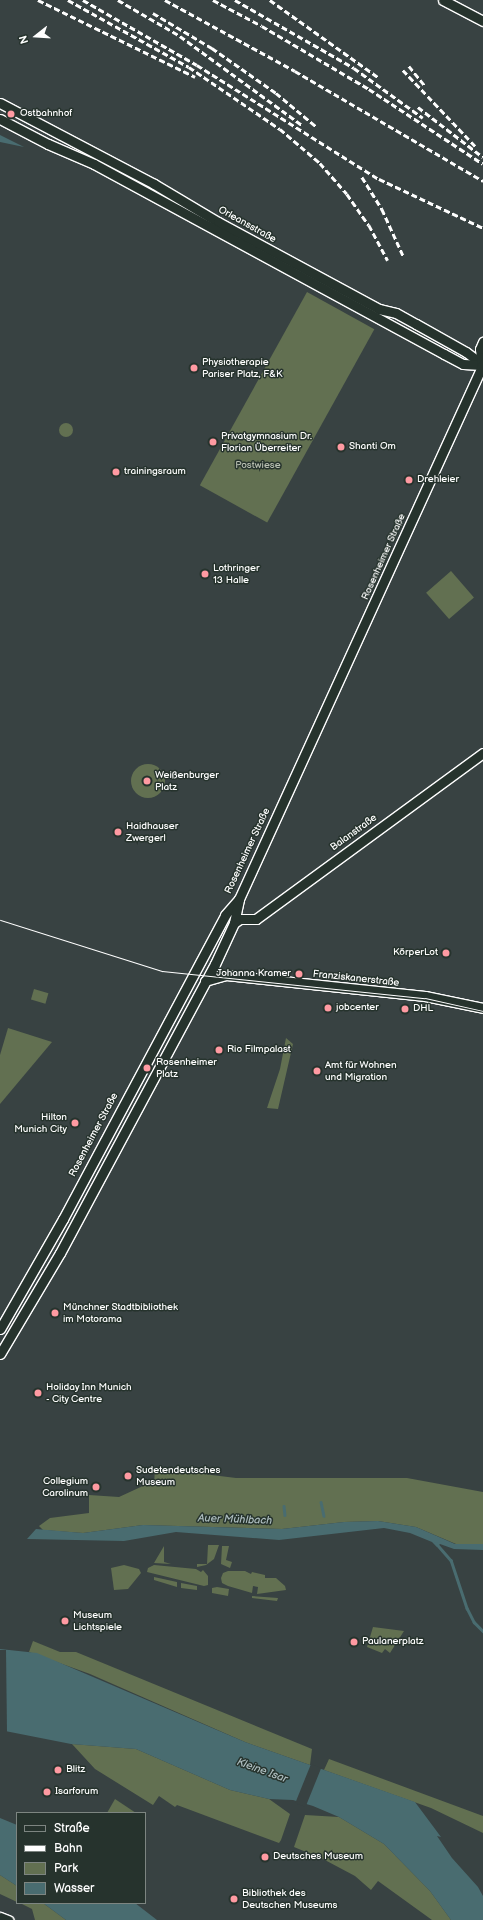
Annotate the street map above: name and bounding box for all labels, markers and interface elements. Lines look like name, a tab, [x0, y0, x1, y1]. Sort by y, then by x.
north arrow	[16, 16, 56, 56]
text: N	[17, 34, 31, 46]
marker: Ostbahnhof	[5, 108, 17, 120]
place label: Ostbahnhof	[20, 108, 72, 120]
street label: Orleansstraße	[216, 204, 278, 246]
place label: Physiotherapie Pariser Platz, F&K	[202, 356, 282, 380]
marker: Physiotherapie Pariser Platz, F&K	[189, 363, 199, 373]
place label: Privatgymnasium Dr. Florian Überreiter	[221, 430, 312, 454]
marker: Privatgymnasium Dr. Florian Überreiter	[208, 437, 218, 447]
place label: Shanti Om	[349, 441, 396, 453]
marker: Shanti Om	[336, 442, 346, 452]
park label: Postwiese	[235, 460, 281, 472]
place label: trainingsraum	[124, 466, 186, 478]
marker: trainingsraum	[111, 467, 121, 477]
place label: Drehleier	[417, 474, 459, 486]
marker: Drehleier	[404, 475, 414, 485]
street label: Rosenheimer Straße	[360, 512, 408, 602]
place label: Lothringer 13 Halle	[213, 562, 260, 586]
marker: Lothringer 13 Halle	[200, 569, 210, 579]
place label: Weißenburger Platz	[155, 769, 219, 792]
marker: Weißenburger Platz	[142, 776, 152, 786]
street label: Rosenheimer Straße	[223, 806, 273, 896]
street label: Balanstraße	[328, 812, 380, 854]
place label: Haidhauser Zwergerl	[126, 820, 178, 844]
marker: Haidhauser Zwergerl	[113, 827, 123, 837]
place label: KörperLot	[393, 947, 438, 959]
marker: KörperLot	[441, 948, 451, 958]
place label: Johanna Kramer	[216, 968, 291, 980]
street label: Franziskanerstraße	[312, 968, 400, 990]
marker: Johanna Kramer	[294, 969, 304, 979]
place label: jobcenter	[336, 1002, 379, 1014]
marker: jobcenter	[323, 1003, 333, 1013]
place label: DHL	[413, 1003, 433, 1015]
marker: DHL	[400, 1004, 410, 1014]
place label: Rio Filmpalast	[227, 1044, 291, 1056]
marker: Rio Filmpalast	[214, 1045, 224, 1055]
place label: Rosenheimer Platz	[156, 1056, 217, 1080]
place label: Amt für Wohnen und Migration	[325, 1059, 397, 1082]
marker: Rosenheimer Platz	[141, 1062, 153, 1074]
marker: Amt für Wohnen und Migration	[312, 1066, 322, 1076]
street label: Rosenheimer Straße	[67, 1091, 121, 1179]
place label: Hilton Munich City	[14, 1111, 67, 1134]
marker: Hilton Munich City	[70, 1118, 80, 1128]
place label: Münchner Stadtbibliothek im Motorama	[63, 1301, 178, 1324]
marker: Münchner Stadtbibliothek im Motorama	[50, 1308, 60, 1318]
place label: Holiday Inn Munich - City Centre	[46, 1381, 132, 1404]
marker: Holiday Inn Munich - City Centre	[33, 1388, 43, 1398]
place label: Sudetendeutsches Museum	[136, 1464, 220, 1488]
marker: Sudetendeutsches Museum	[123, 1471, 133, 1481]
place label: Collegium Carolinum	[42, 1475, 88, 1498]
marker: Collegium Carolinum	[91, 1482, 101, 1492]
water label: Auer Mühlbach	[198, 1512, 272, 1528]
place label: Museum Lichtspiele	[73, 1609, 122, 1632]
marker: Museum Lichtspiele	[60, 1616, 70, 1626]
place label: Paulanerplatz	[362, 1636, 424, 1648]
marker: Paulanerplatz	[349, 1637, 359, 1647]
water label: Kleine Isar	[235, 1756, 289, 1786]
place label: Blitz	[66, 1764, 85, 1776]
marker: Blitz	[53, 1765, 63, 1775]
place label: Isarforum	[55, 1786, 98, 1798]
marker: Isarforum	[42, 1787, 52, 1797]
legend	[16, 1812, 146, 1904]
text: Straße	[54, 1821, 90, 1836]
text: Bahn	[54, 1841, 82, 1856]
place label: Deutsches Museum	[273, 1851, 363, 1863]
marker: Deutsches Museum	[260, 1852, 270, 1862]
text: Park	[54, 1861, 78, 1876]
text: Wasser	[54, 1881, 94, 1896]
place label: Bibliothek des Deutschen Museums	[242, 1887, 338, 1910]
marker: Bibliothek des Deutschen Museums	[229, 1894, 239, 1904]

